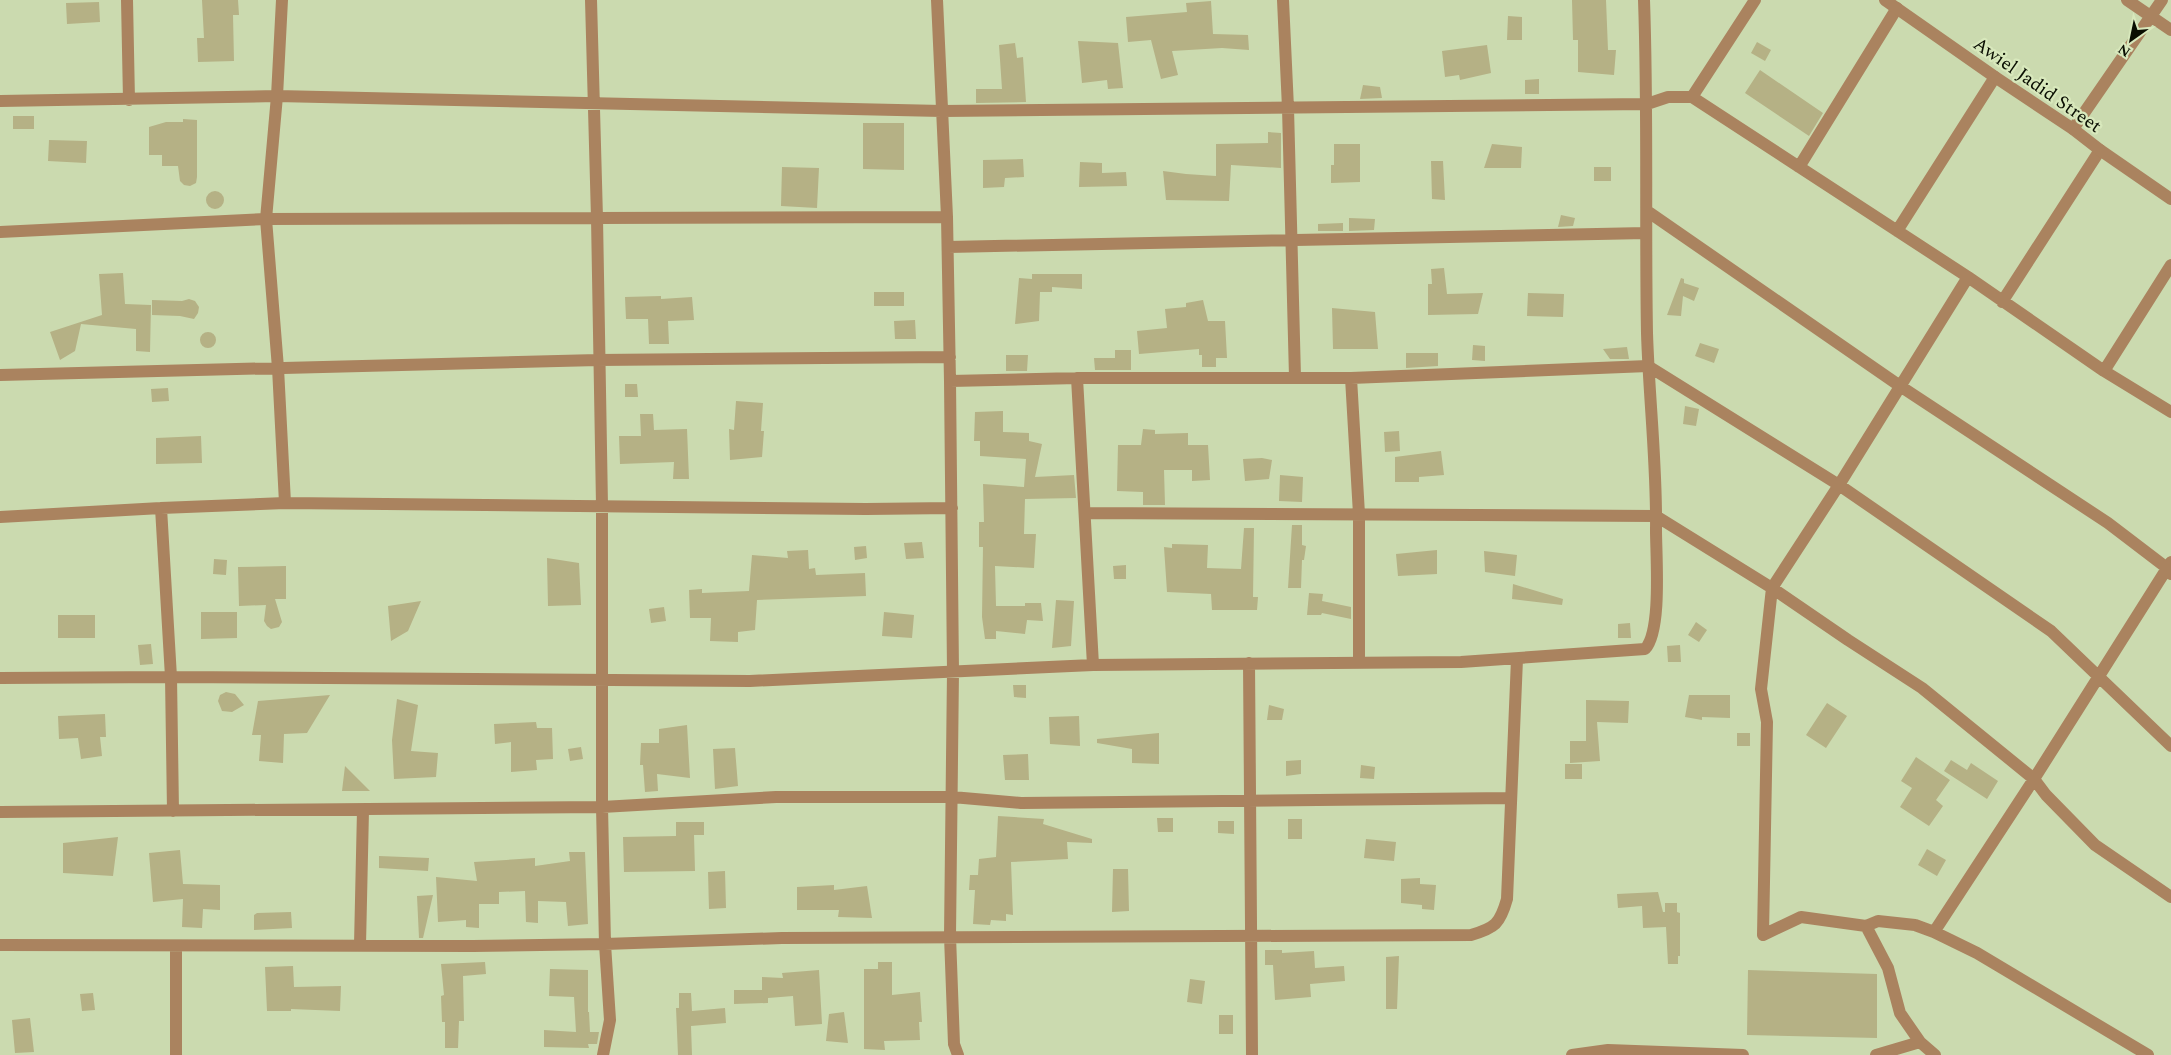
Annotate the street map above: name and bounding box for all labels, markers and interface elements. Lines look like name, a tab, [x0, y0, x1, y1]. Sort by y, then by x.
north arrow	[2106, 15, 2156, 65]
street label: Awiel Jadid Street	[1967, 30, 2108, 141]
text: N	[2114, 39, 2135, 62]

